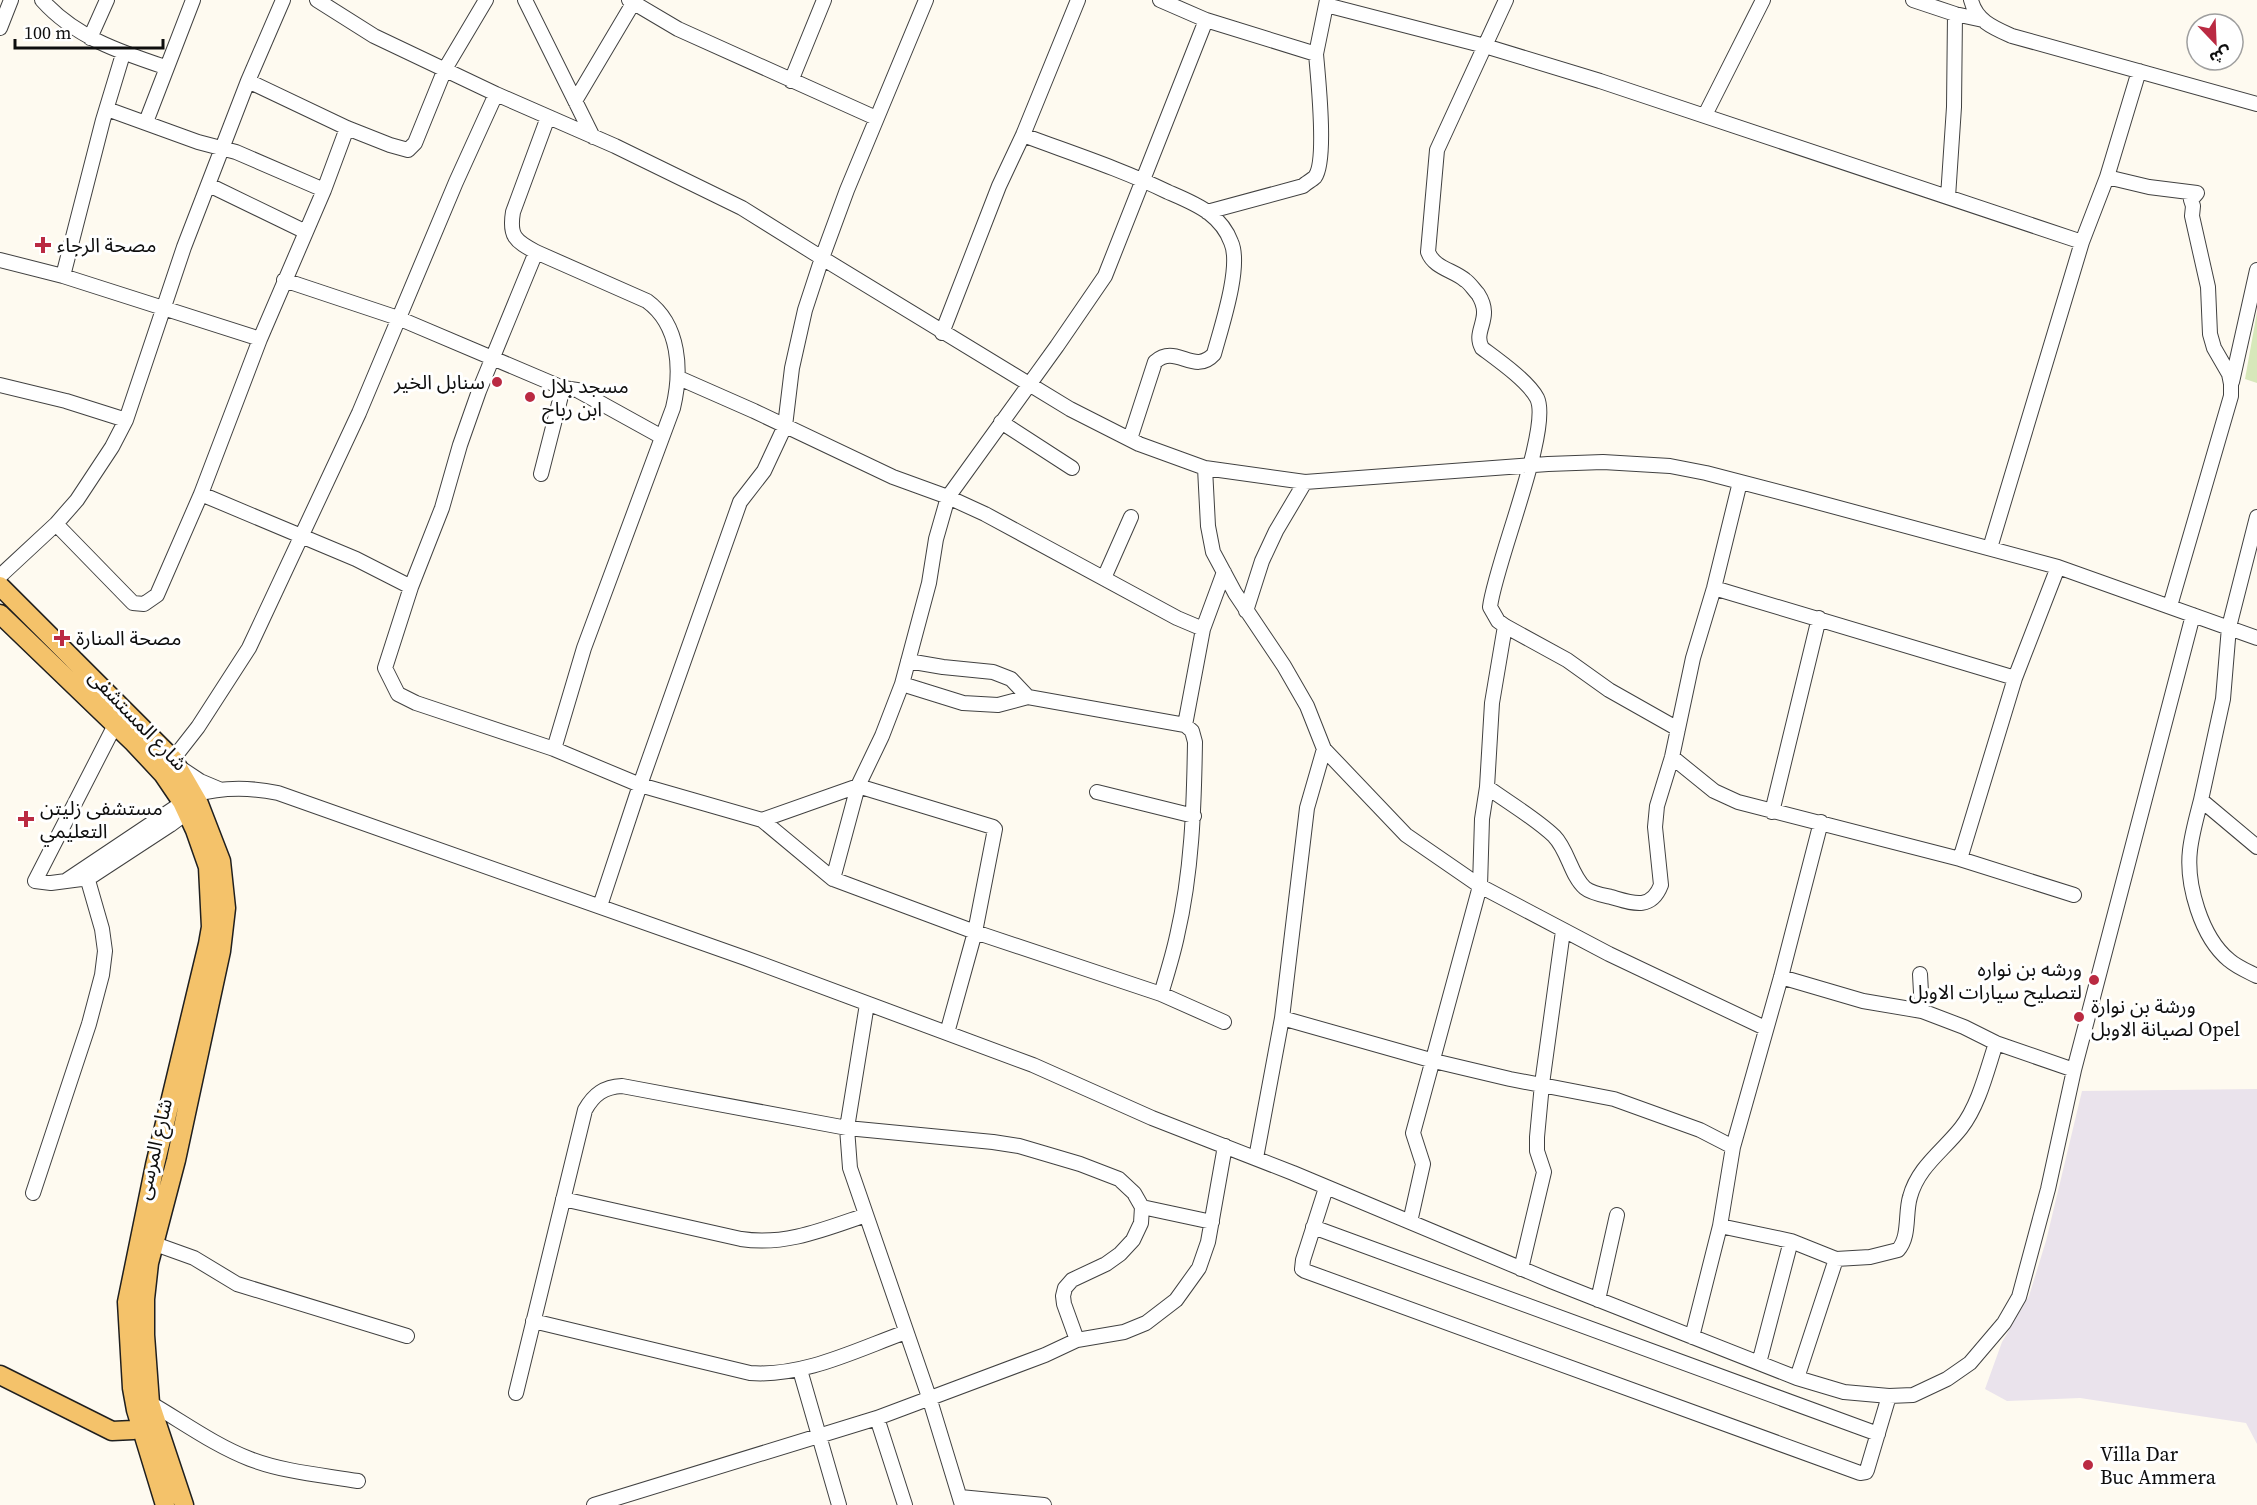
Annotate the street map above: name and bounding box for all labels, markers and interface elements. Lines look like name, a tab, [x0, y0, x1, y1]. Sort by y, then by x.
scale bar	[15, 12, 164, 50]
north arrow	[2185, 12, 2245, 72]
text: 100 m	[24, 20, 71, 45]
text: ش	[2206, 41, 2235, 70]
place label: مصحة الرجاء	[57, 231, 157, 259]
marker: مصحة الرجاء	[34, 236, 52, 254]
place label: سنابل الخير	[393, 368, 485, 396]
place label: مسجد بلال ابن رباح	[542, 372, 629, 424]
marker: سنابل الخير	[490, 375, 504, 389]
marker: مسجد بلال ابن رباح	[523, 390, 537, 404]
place label: مصحة المنارة	[76, 624, 181, 652]
marker: مصحة المنارة	[53, 629, 71, 647]
street label: شارع المستشفى	[82, 663, 194, 778]
place label: مستشفى زليتن التعليمي	[40, 794, 163, 847]
marker: مستشفى زليتن التعليمي	[17, 810, 35, 828]
place label: ورشه بن نواره لتصليح سيارات الاوبل	[1909, 955, 2082, 1007]
marker: ورشه بن نواره لتصليح سيارات الاوبل	[2087, 973, 2101, 987]
place label: ورشة بن نوارة لصيانة الاوبل Opel	[2091, 992, 2240, 1043]
marker: ورشة بن نوارة لصيانة الاوبل Opel	[2072, 1010, 2086, 1024]
street label: شارع المرسى	[129, 1096, 180, 1203]
place label: Villa Dar Buc Ammera	[2100, 1440, 2217, 1491]
marker: Villa Dar Buc Ammera	[2081, 1458, 2095, 1472]

